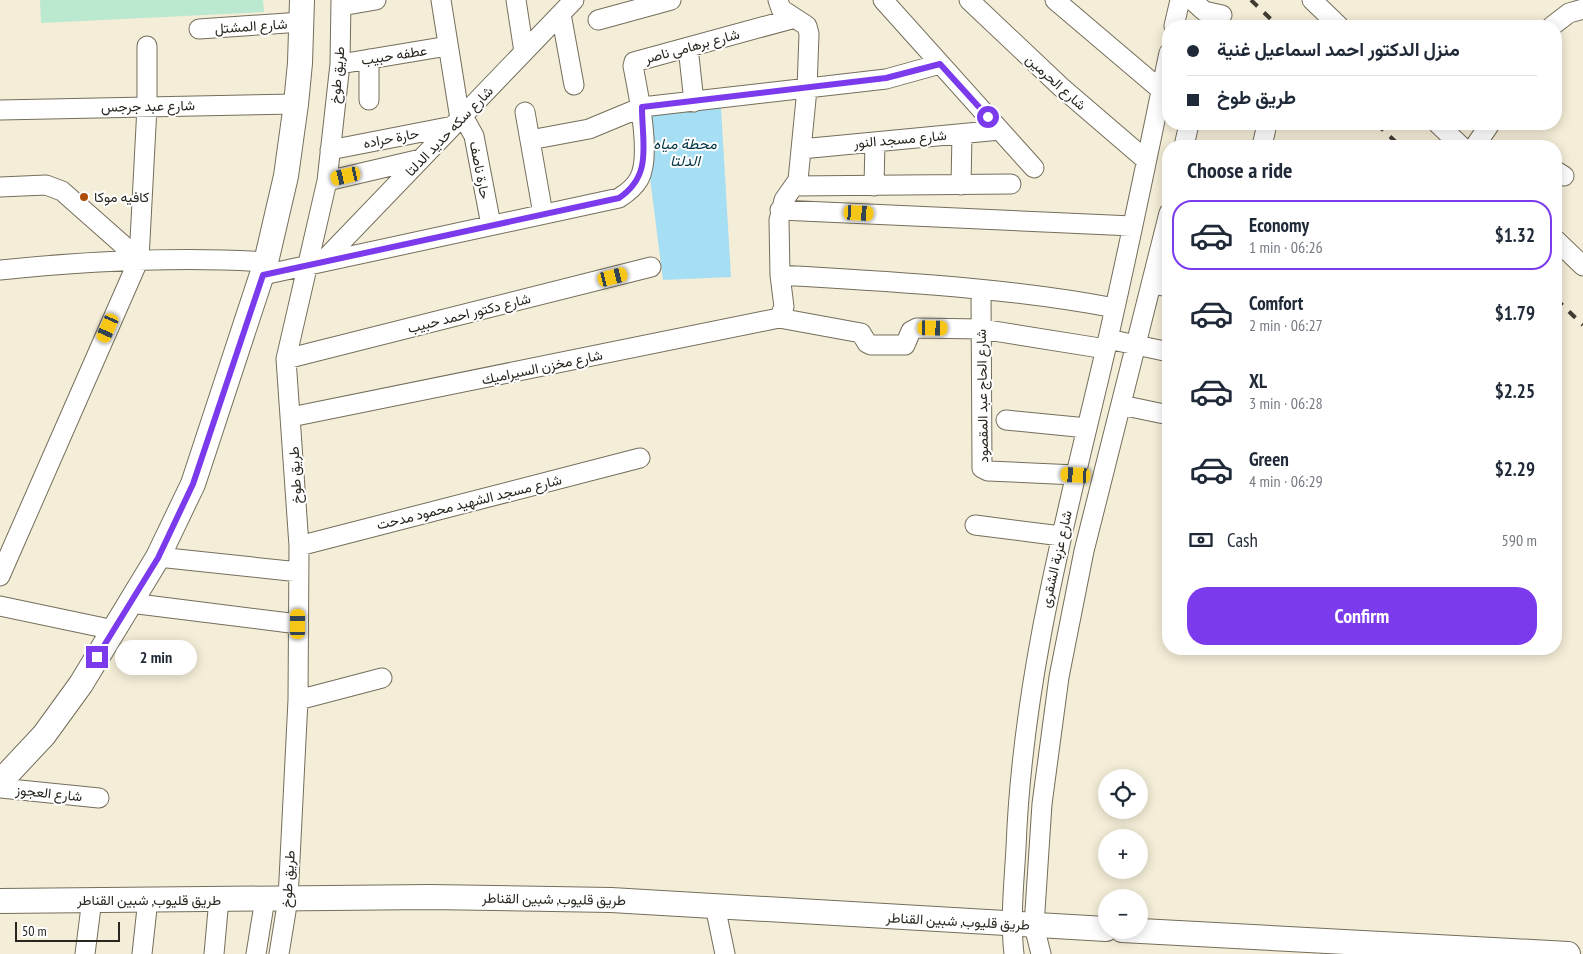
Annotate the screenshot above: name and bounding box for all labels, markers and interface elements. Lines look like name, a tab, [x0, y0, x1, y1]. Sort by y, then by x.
street label: شارع المشتل	[214, 14, 288, 40]
street label: شارع برهامى ناصر	[642, 25, 742, 70]
text: منزل الدكتور احمد اسماعيل غنية	[1217, 37, 1460, 61]
street label: عطفه حبيب	[360, 41, 428, 69]
street label: طريق طوخ	[326, 46, 350, 105]
street label: شارع الحرمين	[1021, 50, 1090, 115]
street label: شارع سكه حديد الدلتا	[401, 82, 498, 181]
text: طريق طوخ	[1217, 85, 1296, 109]
street label: شارع عبد جرجس	[101, 96, 195, 118]
route start	[977, 106, 999, 128]
street label: حارة حراده	[362, 124, 420, 152]
street label: شارع مسجد النور	[852, 126, 947, 154]
water label: محطة مياه الدلتا	[653, 134, 718, 170]
street label: حارة ناصف	[466, 140, 494, 200]
text: Choose a ride	[1187, 156, 1292, 184]
car	[329, 165, 362, 187]
place label: كافيه موكا	[94, 188, 149, 206]
marker: كافيه موكا	[78, 191, 90, 203]
car	[843, 205, 874, 221]
icon: car	[1189, 213, 1234, 258]
text: Economy	[1249, 213, 1309, 237]
text: $1.32	[1495, 223, 1535, 247]
text: 1 min · 06:26	[1249, 237, 1323, 257]
car	[596, 266, 629, 288]
street label: شارع دكتور احمد حبيب	[406, 289, 533, 339]
icon: car	[1189, 291, 1234, 336]
text: Comfort	[1249, 291, 1303, 315]
text: $1.79	[1495, 301, 1535, 325]
car	[95, 311, 120, 345]
text: 2 min · 06:27	[1249, 315, 1323, 335]
car	[917, 320, 948, 336]
street label: شارع الحاج عبد المقصود	[972, 329, 994, 463]
street label: شارع مخزن السيراميك	[480, 345, 605, 391]
icon: car	[1189, 369, 1234, 414]
text: XL	[1249, 369, 1267, 393]
text: $2.25	[1495, 379, 1535, 403]
text: 3 min · 06:28	[1249, 393, 1323, 413]
street label: طريق طوخ	[285, 446, 307, 504]
icon: car	[1189, 447, 1234, 492]
text: Green	[1249, 447, 1289, 471]
text: $2.29	[1495, 457, 1535, 481]
car	[1060, 467, 1091, 483]
street label: شارع مسجد الشهيد محمود مدحت	[375, 470, 564, 536]
text: 4 min · 06:29	[1249, 471, 1323, 491]
street label: شارع عزبة الشقرى	[1036, 509, 1078, 610]
icon: cash	[1187, 526, 1215, 554]
text: Cash	[1227, 528, 1258, 552]
text: 590 m	[1502, 530, 1537, 550]
button: Confirm	[1187, 587, 1537, 645]
car	[290, 609, 305, 639]
callout: 2 min	[114, 640, 197, 674]
route end	[86, 646, 108, 668]
text: 2 min	[140, 647, 172, 667]
map controls	[1098, 769, 1148, 939]
button: locate	[1098, 769, 1148, 819]
street label: شارع العجوز	[14, 780, 83, 807]
button: +	[1098, 829, 1148, 879]
street label: طريق طوخ	[277, 850, 301, 908]
street label: طريق قليوب, شبين القناطر	[481, 889, 626, 909]
button: −	[1098, 889, 1148, 939]
street label: طريق قليوب, شبين القناطر	[76, 891, 221, 909]
street label: طريق قليوب, شبين القناطر	[885, 908, 1030, 934]
scale bar	[15, 919, 120, 942]
text: 50 m	[22, 922, 47, 940]

